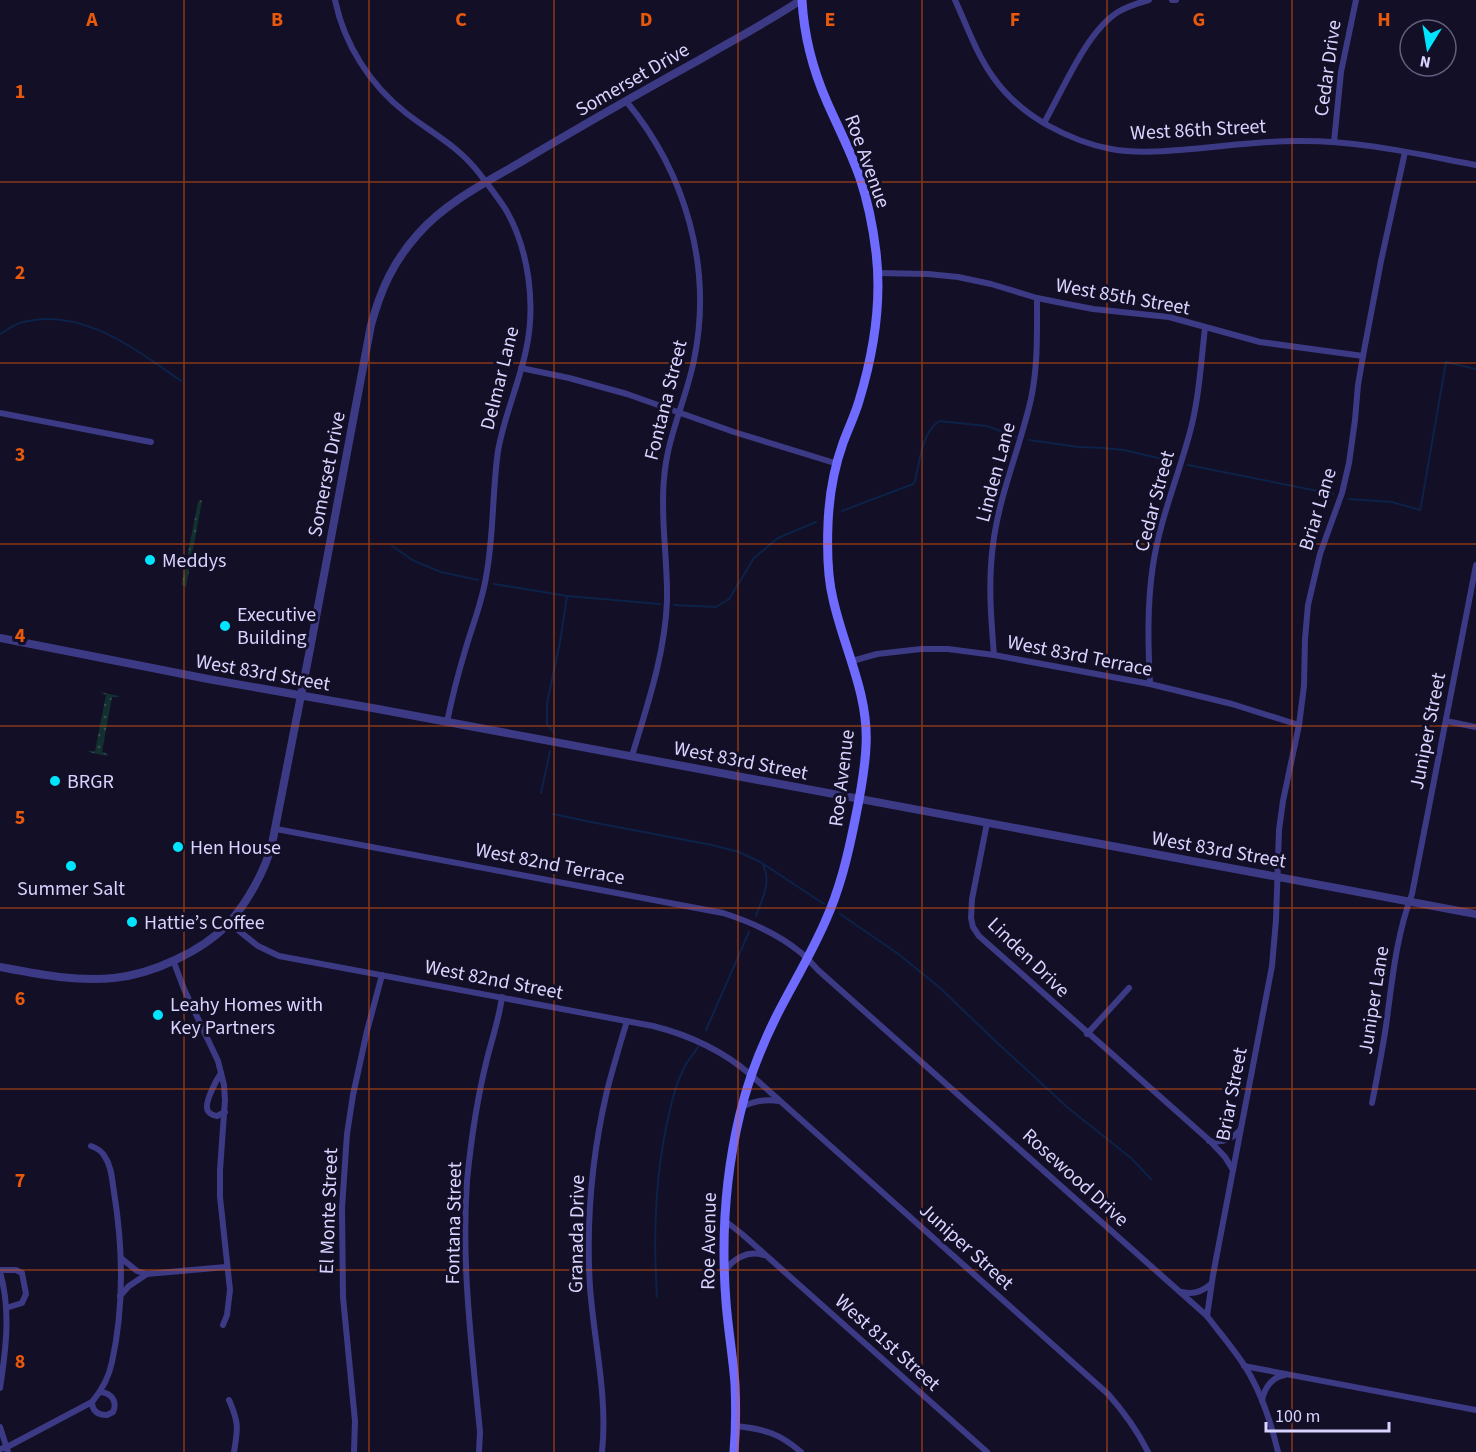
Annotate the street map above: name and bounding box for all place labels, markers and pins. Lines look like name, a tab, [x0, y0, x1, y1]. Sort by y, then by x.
place label: Meddys	[162, 547, 226, 575]
marker: Meddys	[143, 553, 157, 567]
place label: Executive Building	[237, 601, 316, 652]
marker: Executive Building	[218, 619, 232, 633]
place label: BRGR	[67, 768, 114, 796]
marker: BRGR	[48, 774, 62, 788]
place label: Hen House	[190, 834, 281, 862]
marker: Hen House	[171, 840, 185, 854]
marker: Summer Salt	[64, 859, 78, 873]
place label: Summer Salt	[17, 875, 125, 903]
place label: Hattie’s Coffee	[144, 909, 265, 937]
marker: Hattie’s Coffee	[125, 915, 139, 929]
place label: Leahy Homes with Key Partners	[170, 991, 323, 1042]
marker: Leahy Homes with Key Partners	[151, 1008, 165, 1022]

